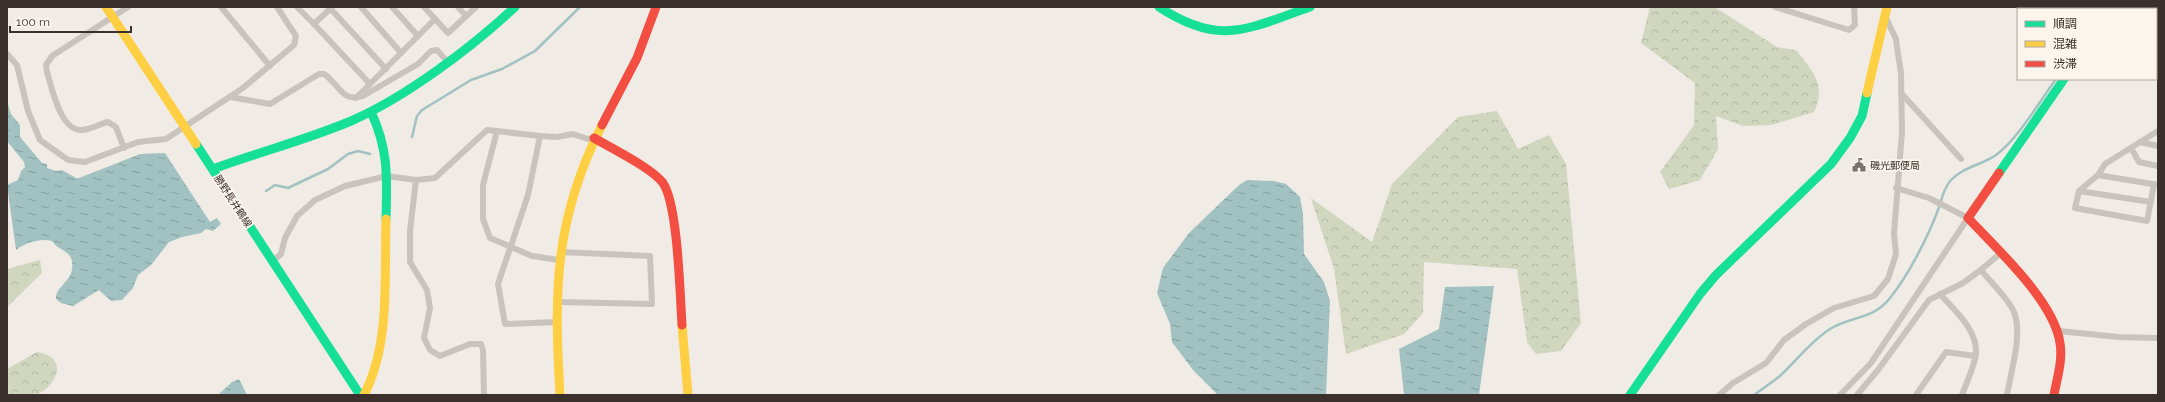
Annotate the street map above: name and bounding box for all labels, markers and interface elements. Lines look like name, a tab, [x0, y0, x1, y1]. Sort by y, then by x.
scale bar	[10, 8, 131, 34]
legend	[2017, 8, 2157, 80]
text: 100 m	[16, 15, 50, 29]
text: 順調	[2053, 17, 2077, 31]
text: 混雑	[2053, 37, 2077, 51]
text: 渋滞	[2053, 57, 2077, 71]
public building icon: 磯光郵便局	[1851, 157, 1867, 173]
place label: 磯光郵便局	[1870, 160, 1920, 171]
street label: 勝野長井鶴線	[212, 173, 254, 229]

